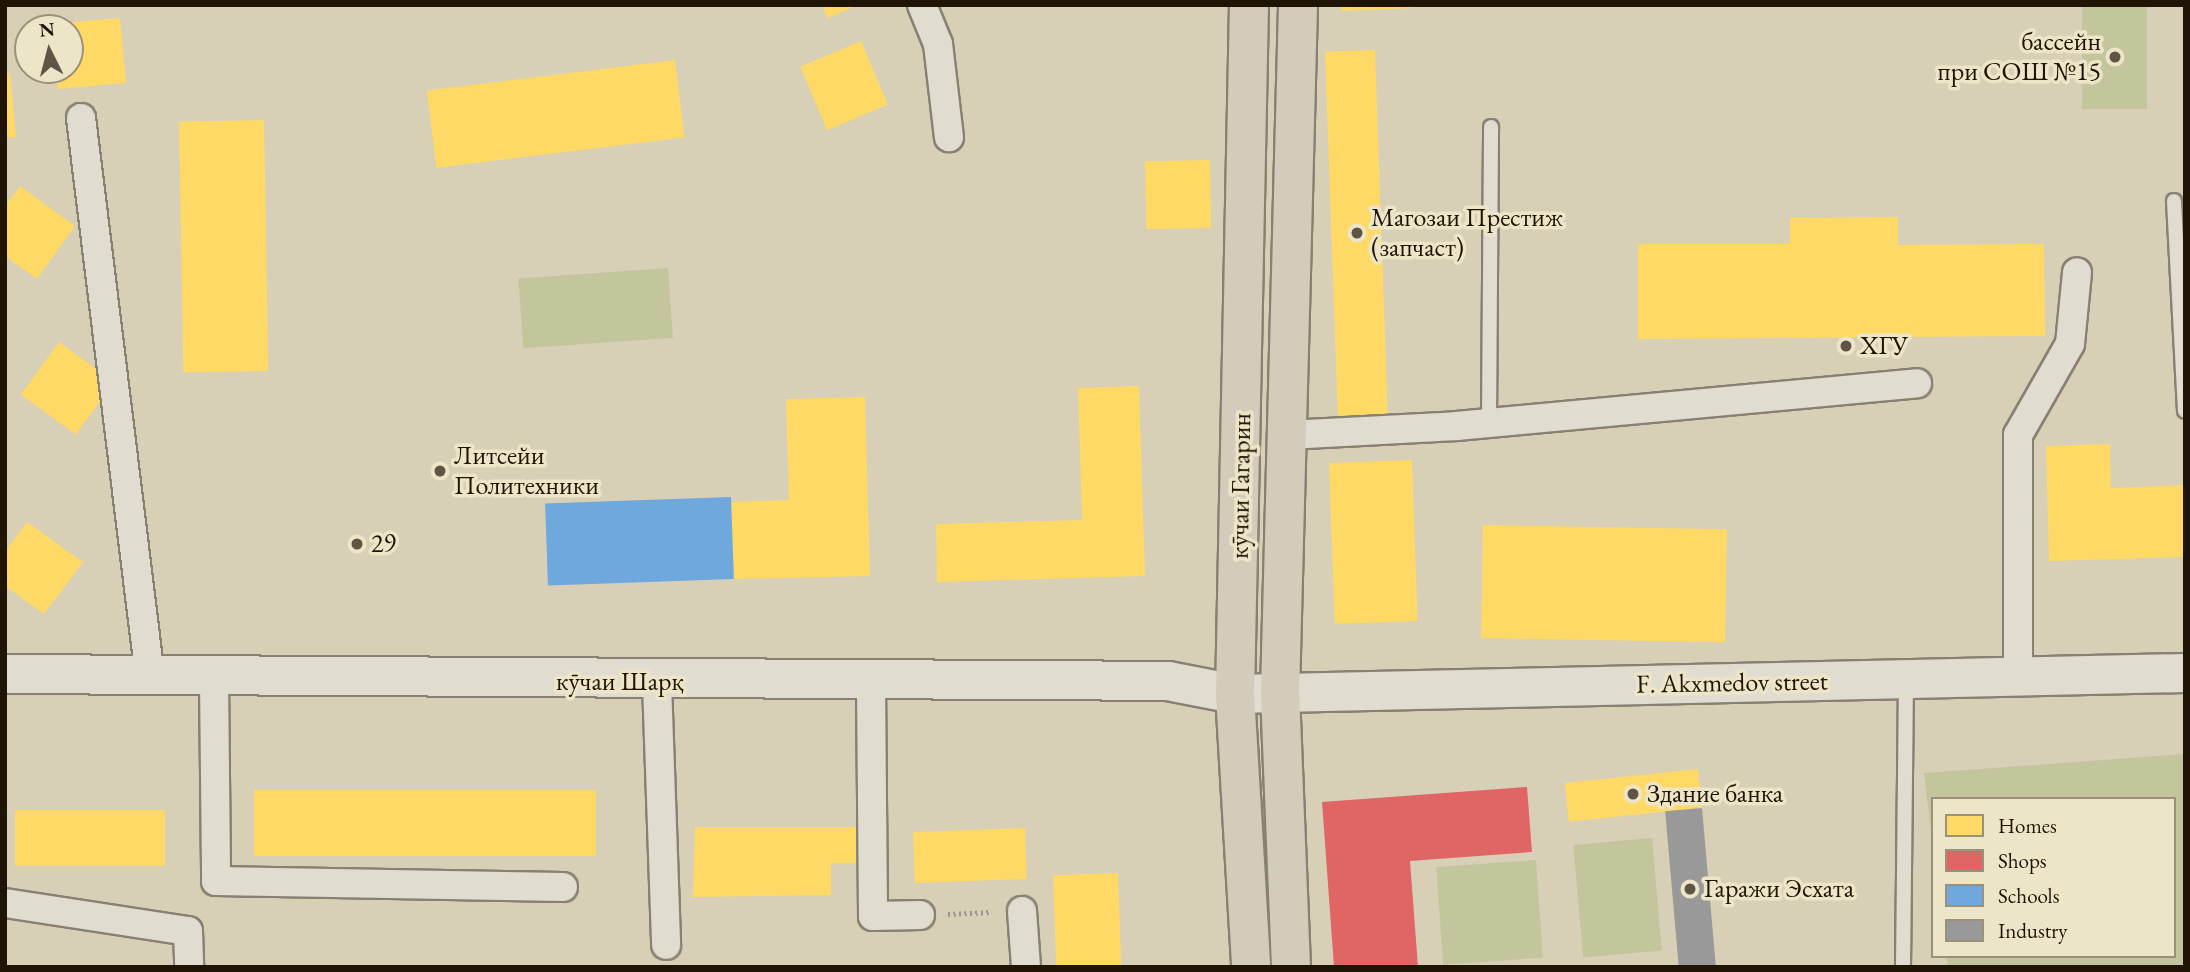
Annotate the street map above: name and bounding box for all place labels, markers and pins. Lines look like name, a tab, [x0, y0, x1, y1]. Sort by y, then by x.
place label: бассейн при СОШ №15	[1938, 26, 2101, 88]
marker: бассейн при СОШ №15	[2107, 49, 2123, 65]
place label: Магозаи Престиж (запчаст)	[1371, 202, 1563, 264]
marker: Магозаи Престиж (запчаст)	[1349, 225, 1365, 241]
place label: ХГУ	[1860, 330, 1908, 362]
marker: ХГУ	[1838, 338, 1854, 354]
place label: Литсейи Политехники	[454, 440, 599, 502]
marker: Литсейи Политехники	[432, 463, 448, 479]
place label: 29	[371, 528, 396, 560]
marker: 29	[349, 536, 365, 552]
place label: Здание банка	[1647, 778, 1783, 810]
marker: Здание банка	[1625, 786, 1641, 802]
place label: Гаражи Эсхата	[1704, 873, 1854, 905]
marker: Гаражи Эсхата	[1682, 881, 1698, 897]

